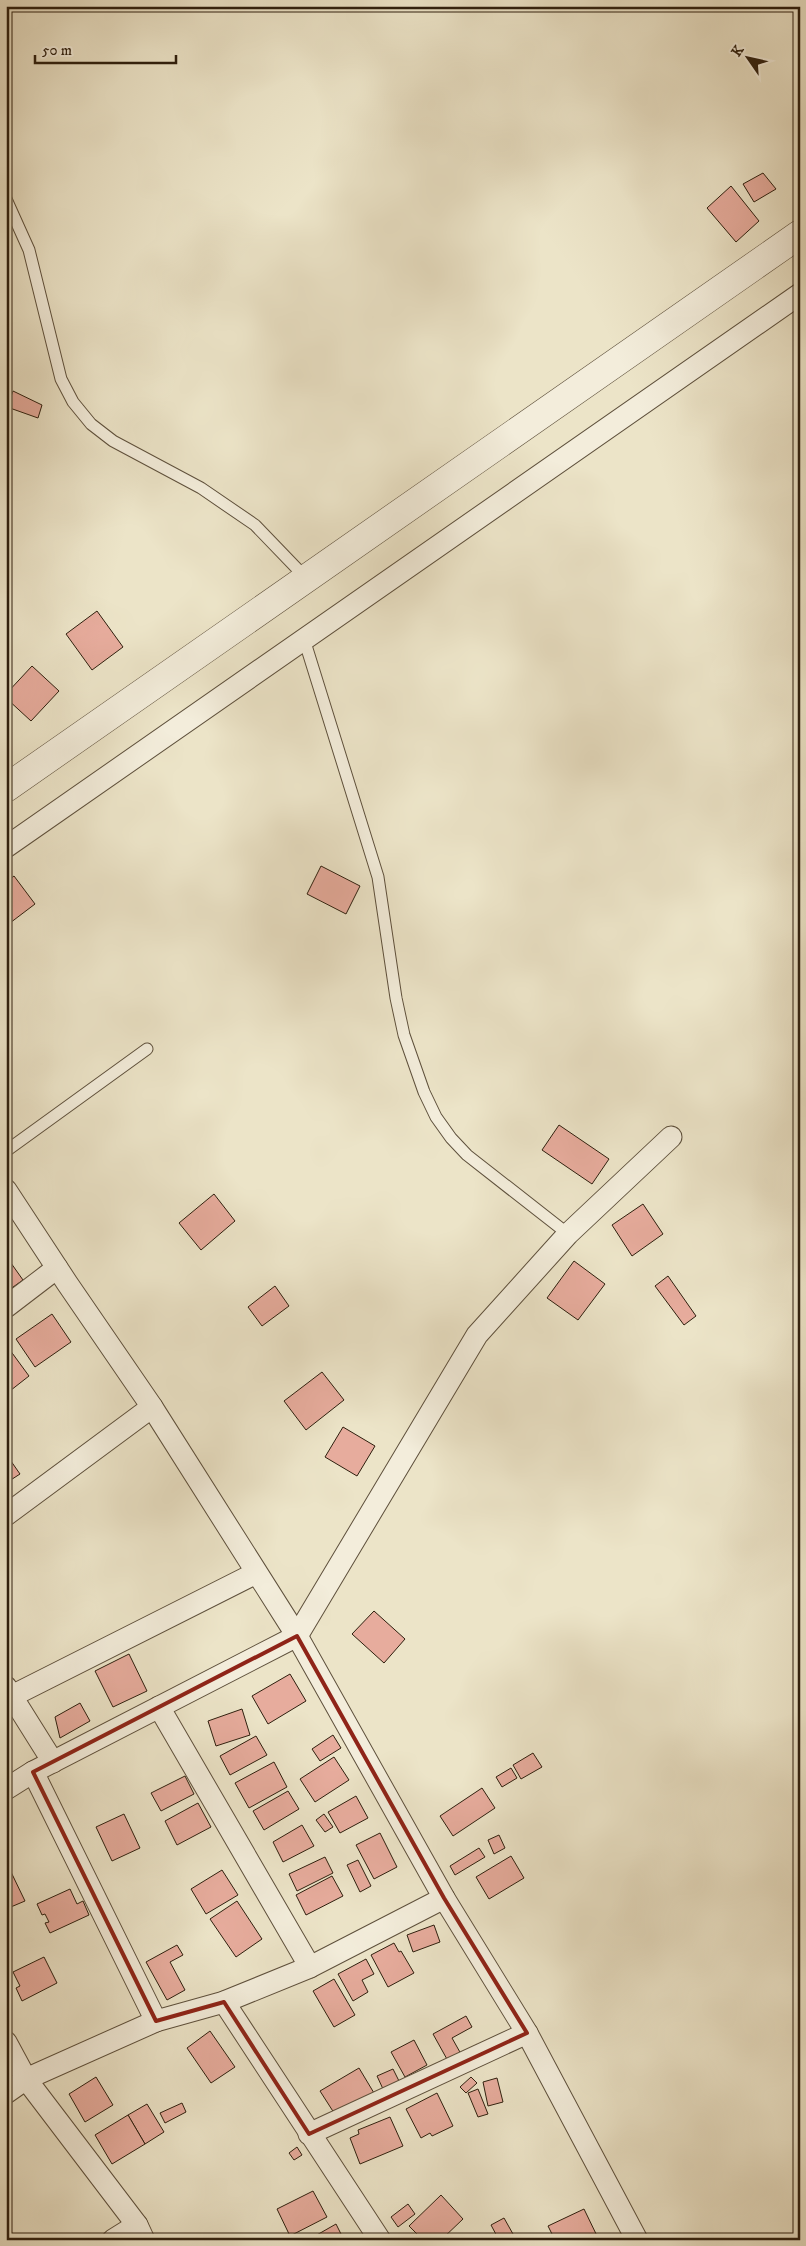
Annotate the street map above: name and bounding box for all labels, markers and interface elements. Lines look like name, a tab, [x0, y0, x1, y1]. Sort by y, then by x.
scale bar	[35, 32, 176, 64]
north arrow	[724, 32, 774, 82]
text: 50 m	[42, 41, 72, 60]
text: K	[728, 41, 749, 60]

